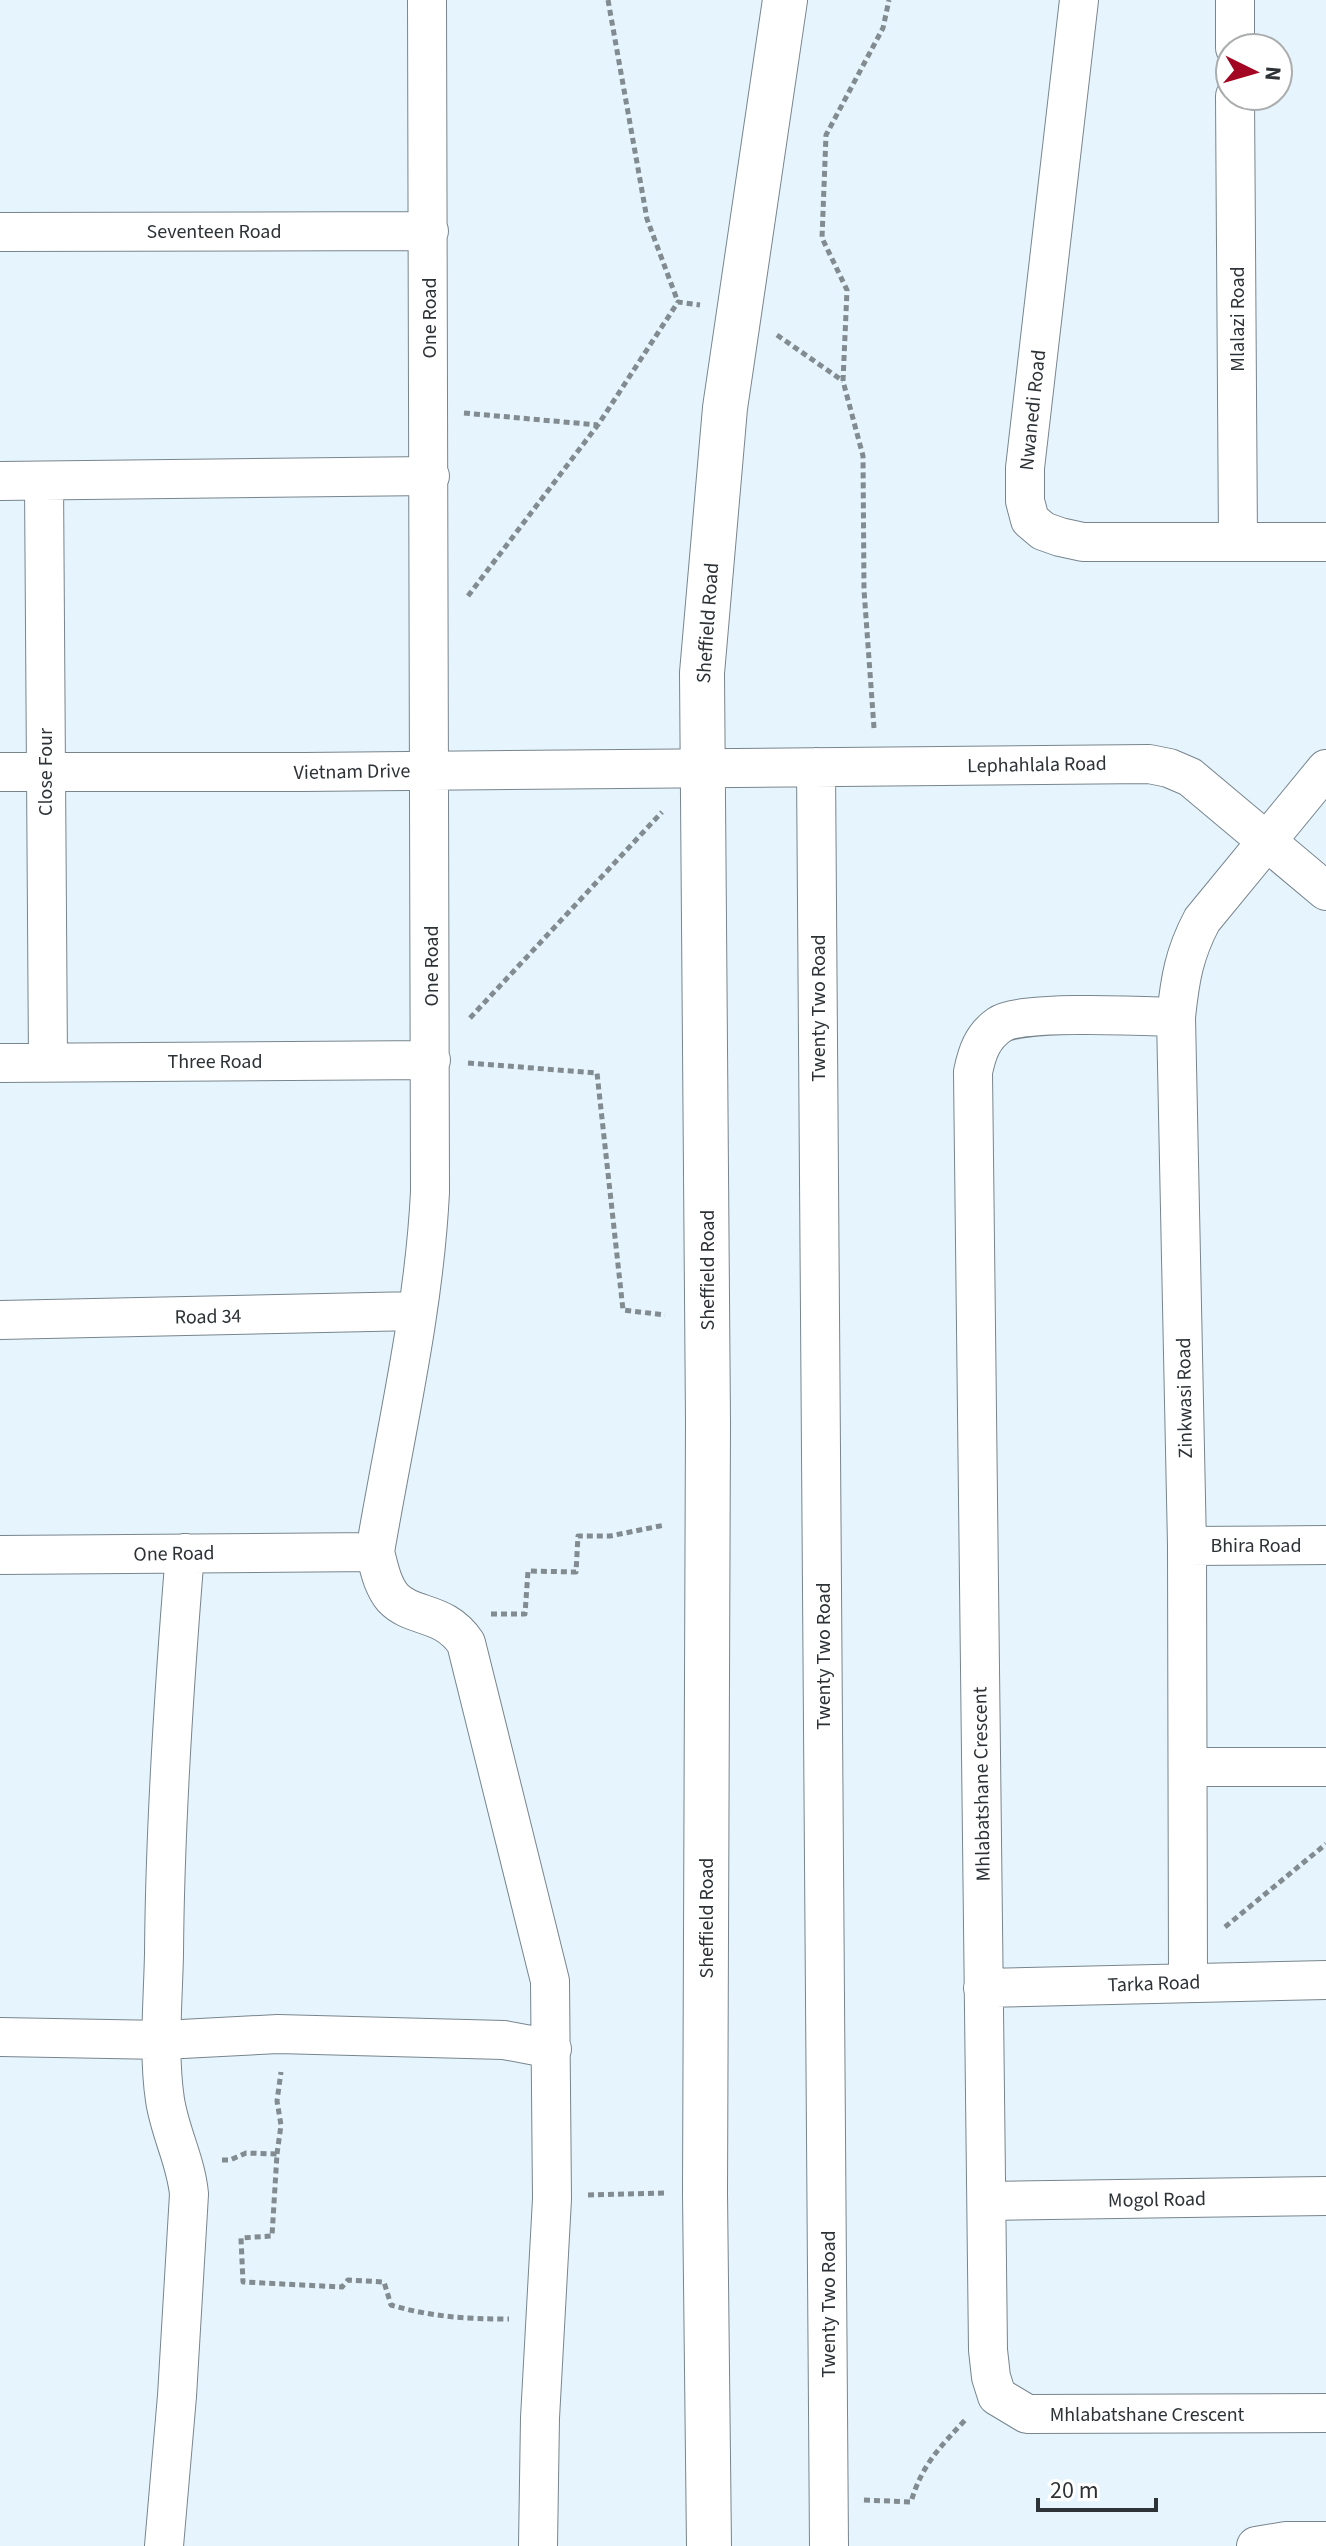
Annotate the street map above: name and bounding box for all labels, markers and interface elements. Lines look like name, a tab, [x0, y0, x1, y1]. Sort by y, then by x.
north arrow	[1214, 32, 1294, 112]
text: N	[1256, 65, 1290, 82]
street label: Seventeen Road	[146, 218, 282, 246]
street label: Mlalazi Road	[1224, 266, 1252, 372]
street label: One Road	[416, 277, 444, 359]
street label: Nwanedi Road	[1013, 348, 1053, 472]
street label: Sheffield Road	[690, 562, 726, 684]
street label: Close Four	[32, 728, 60, 816]
street label: Lephahlala Road	[967, 750, 1107, 780]
street label: Vietnam Drive	[293, 757, 411, 787]
street label: One Road	[418, 925, 446, 1007]
street label: Twenty Two Road	[805, 934, 833, 1082]
street label: Three Road	[167, 1048, 263, 1076]
street label: Sheffield Road	[694, 1210, 722, 1330]
street label: Road 34	[174, 1302, 242, 1332]
street label: Zinkwasi Road	[1170, 1337, 1200, 1459]
street label: Bhira Road	[1210, 1532, 1302, 1560]
street label: One Road	[133, 1539, 215, 1569]
street label: Twenty Two Road	[810, 1582, 838, 1730]
street label: Mhlabatshane Crescent	[966, 1686, 998, 1882]
street label: Sheffield Road	[693, 1858, 721, 1978]
street label: Tarka Road	[1107, 1968, 1201, 2000]
street label: Mogol Road	[1108, 2185, 1206, 2215]
street label: Twenty Two Road	[815, 2230, 843, 2378]
street label: Mhlabatshane Crescent	[1050, 2401, 1245, 2429]
scale bar	[1038, 2462, 1156, 2512]
text: 20 m	[1050, 2473, 1099, 2508]

